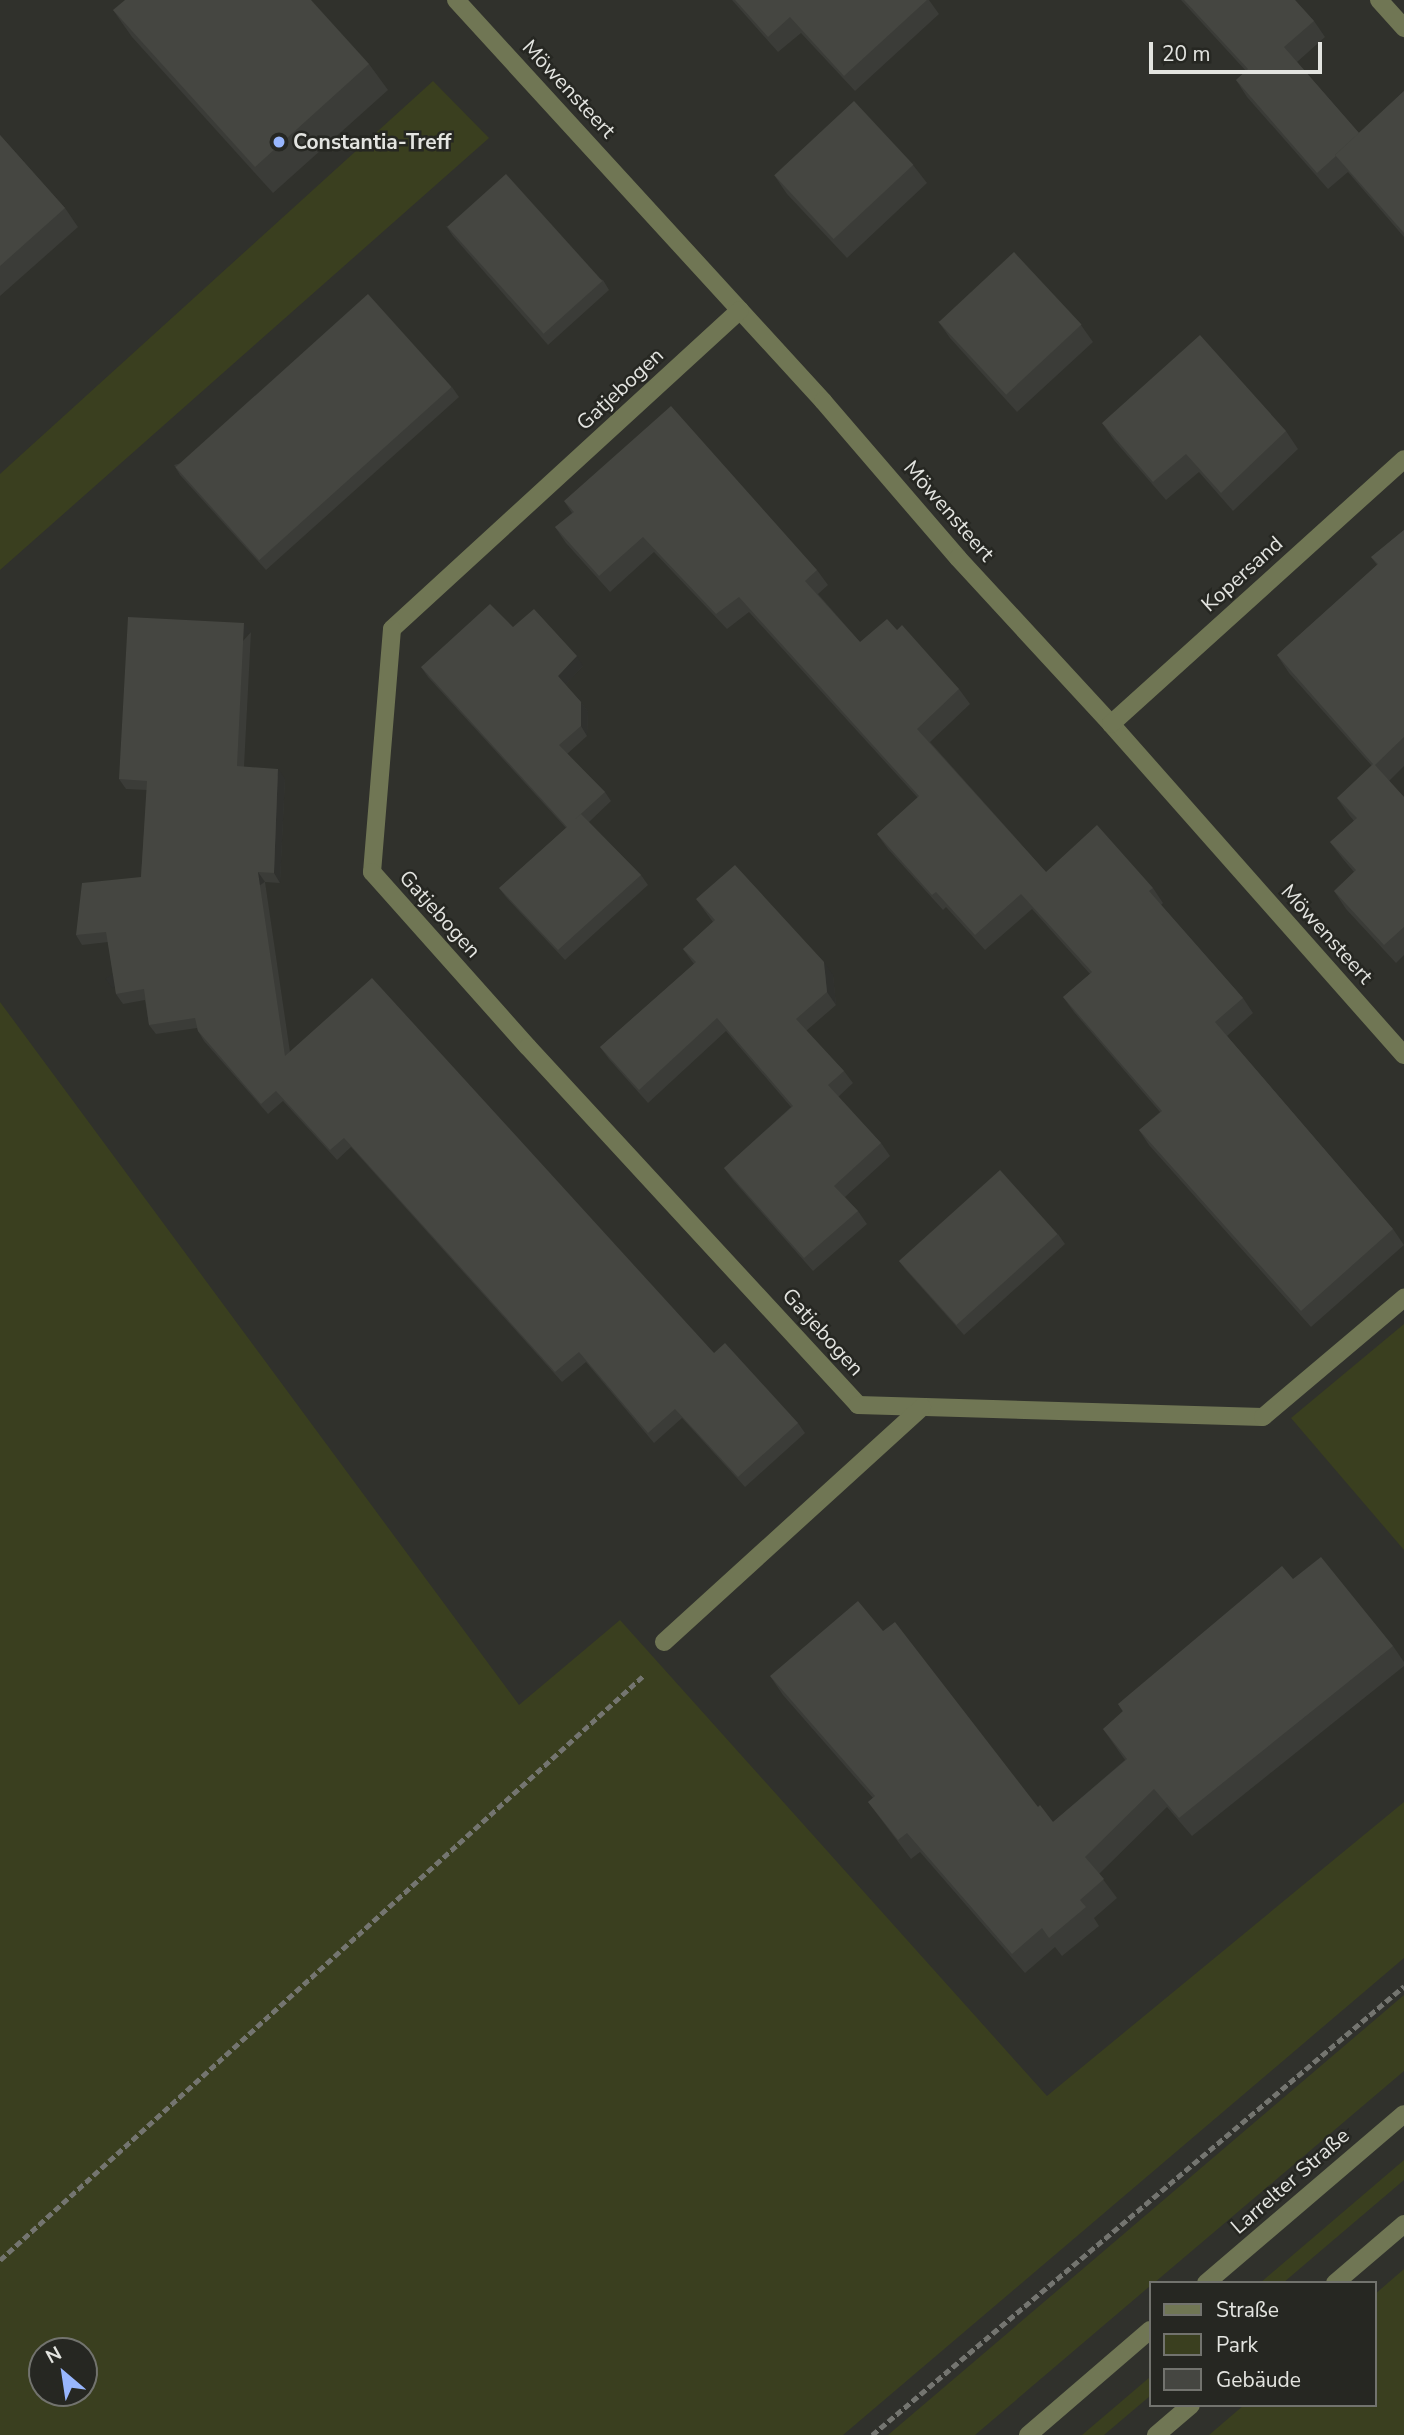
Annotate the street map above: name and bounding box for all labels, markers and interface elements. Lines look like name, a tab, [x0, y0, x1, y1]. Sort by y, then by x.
scale bar	[1152, 28, 1325, 72]
street label: Möwensteert	[517, 35, 621, 143]
text: 20 m	[1162, 40, 1211, 68]
place label: Constantia-Treff	[293, 129, 452, 155]
marker: Constantia-Treff	[271, 134, 287, 150]
street label: Gatjebogen	[571, 343, 669, 435]
street label: Möwensteert	[898, 456, 1000, 566]
street label: Kopersand	[1196, 531, 1288, 617]
street label: Gatjebogen	[394, 865, 486, 963]
street label: Möwensteert	[1276, 879, 1378, 989]
street label: Gatjebogen	[777, 1283, 869, 1381]
street label: Larrelter Straße	[1226, 2123, 1354, 2239]
legend	[1148, 2281, 1376, 2407]
text: Straße	[1216, 2296, 1279, 2324]
text: Park	[1216, 2331, 1258, 2359]
north arrow	[28, 2337, 98, 2407]
text: N	[41, 2341, 66, 2370]
text: Gebäude	[1216, 2366, 1301, 2394]

